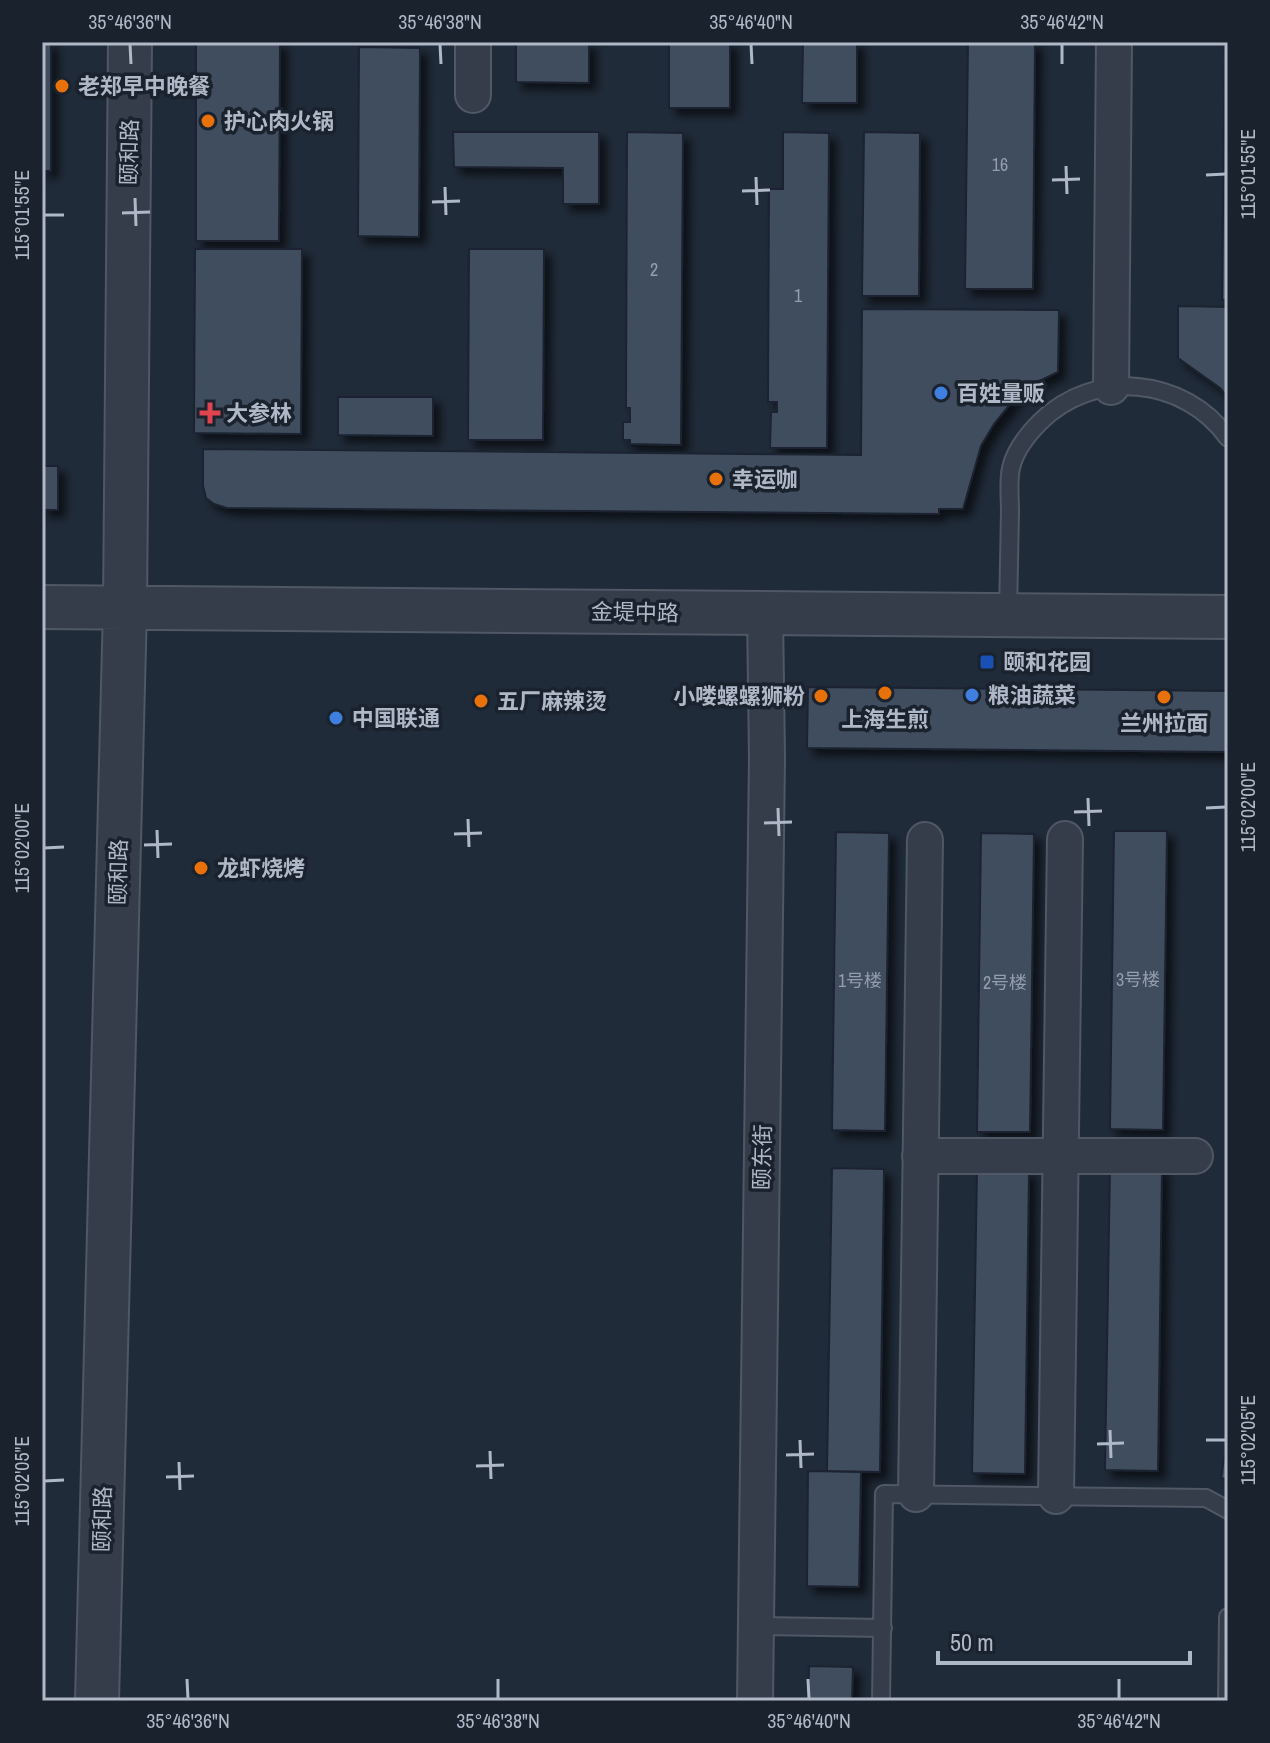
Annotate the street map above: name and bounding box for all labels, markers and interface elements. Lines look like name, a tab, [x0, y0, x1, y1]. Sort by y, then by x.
text: 35°46'36"N	[88, 8, 172, 35]
text: 35°46'38"N	[398, 8, 482, 35]
text: 35°46'40"N	[709, 8, 793, 35]
text: 35°46'42"N	[1020, 8, 1104, 35]
place label: 老郑早中晚餐	[78, 71, 210, 101]
marker: 老郑早中晚餐	[53, 77, 71, 95]
place label: 护心肉火锅	[224, 106, 334, 136]
marker: 护心肉火锅	[199, 112, 217, 130]
street label: 颐和路	[113, 119, 145, 185]
text: 115°01'55"E	[1234, 129, 1261, 219]
house number: 16	[992, 152, 1008, 177]
text: 115°01'55"E	[8, 170, 35, 260]
house number: 2	[650, 257, 658, 282]
house number: 1	[794, 283, 803, 308]
place label: 百姓量贩	[957, 378, 1045, 408]
marker: 百姓量贩	[932, 384, 950, 402]
place label: 大参林	[226, 398, 292, 428]
marker: 大参林	[201, 404, 219, 422]
place label: 幸运咖	[732, 464, 798, 494]
marker: 幸运咖	[707, 470, 725, 488]
street label: 金堤中路	[591, 596, 679, 628]
place label: 颐和花园	[1003, 647, 1091, 677]
marker: 颐和花园	[978, 653, 996, 671]
place label: 粮油蔬菜	[988, 680, 1076, 710]
place label: 小喽螺螺狮粉	[673, 681, 805, 711]
marker: 上海生煎	[876, 684, 894, 702]
place label: 五厂麻辣烫	[497, 686, 607, 716]
marker: 粮油蔬菜	[963, 686, 981, 704]
marker: 小喽螺螺狮粉	[812, 687, 830, 705]
marker: 兰州拉面	[1155, 688, 1173, 706]
marker: 五厂麻辣烫	[472, 692, 490, 710]
place label: 中国联通	[352, 703, 440, 733]
place label: 上海生煎	[841, 704, 929, 734]
place label: 兰州拉面	[1120, 708, 1208, 738]
marker: 中国联通	[327, 709, 345, 727]
text: 115°02'00"E	[1234, 762, 1261, 852]
text: 115°02'00"E	[8, 803, 35, 893]
street label: 颐和路	[102, 839, 134, 905]
place label: 龙虾烧烤	[217, 853, 305, 883]
marker: 龙虾烧烤	[192, 859, 210, 877]
house number: 3号楼	[1116, 967, 1160, 992]
house number: 1号楼	[838, 968, 882, 993]
house number: 2号楼	[983, 970, 1027, 995]
street label: 颐东街	[746, 1124, 778, 1190]
text: 115°02'05"E	[1234, 1395, 1261, 1485]
text: 115°02'05"E	[8, 1436, 35, 1526]
street label: 颐和路	[86, 1486, 118, 1552]
scale bar	[938, 1615, 1190, 1665]
text: 50 m	[950, 1626, 994, 1658]
text: 35°46'36"N	[146, 1707, 230, 1734]
text: 35°46'38"N	[456, 1707, 540, 1734]
text: 35°46'40"N	[767, 1707, 851, 1734]
text: 35°46'42"N	[1077, 1707, 1161, 1734]

